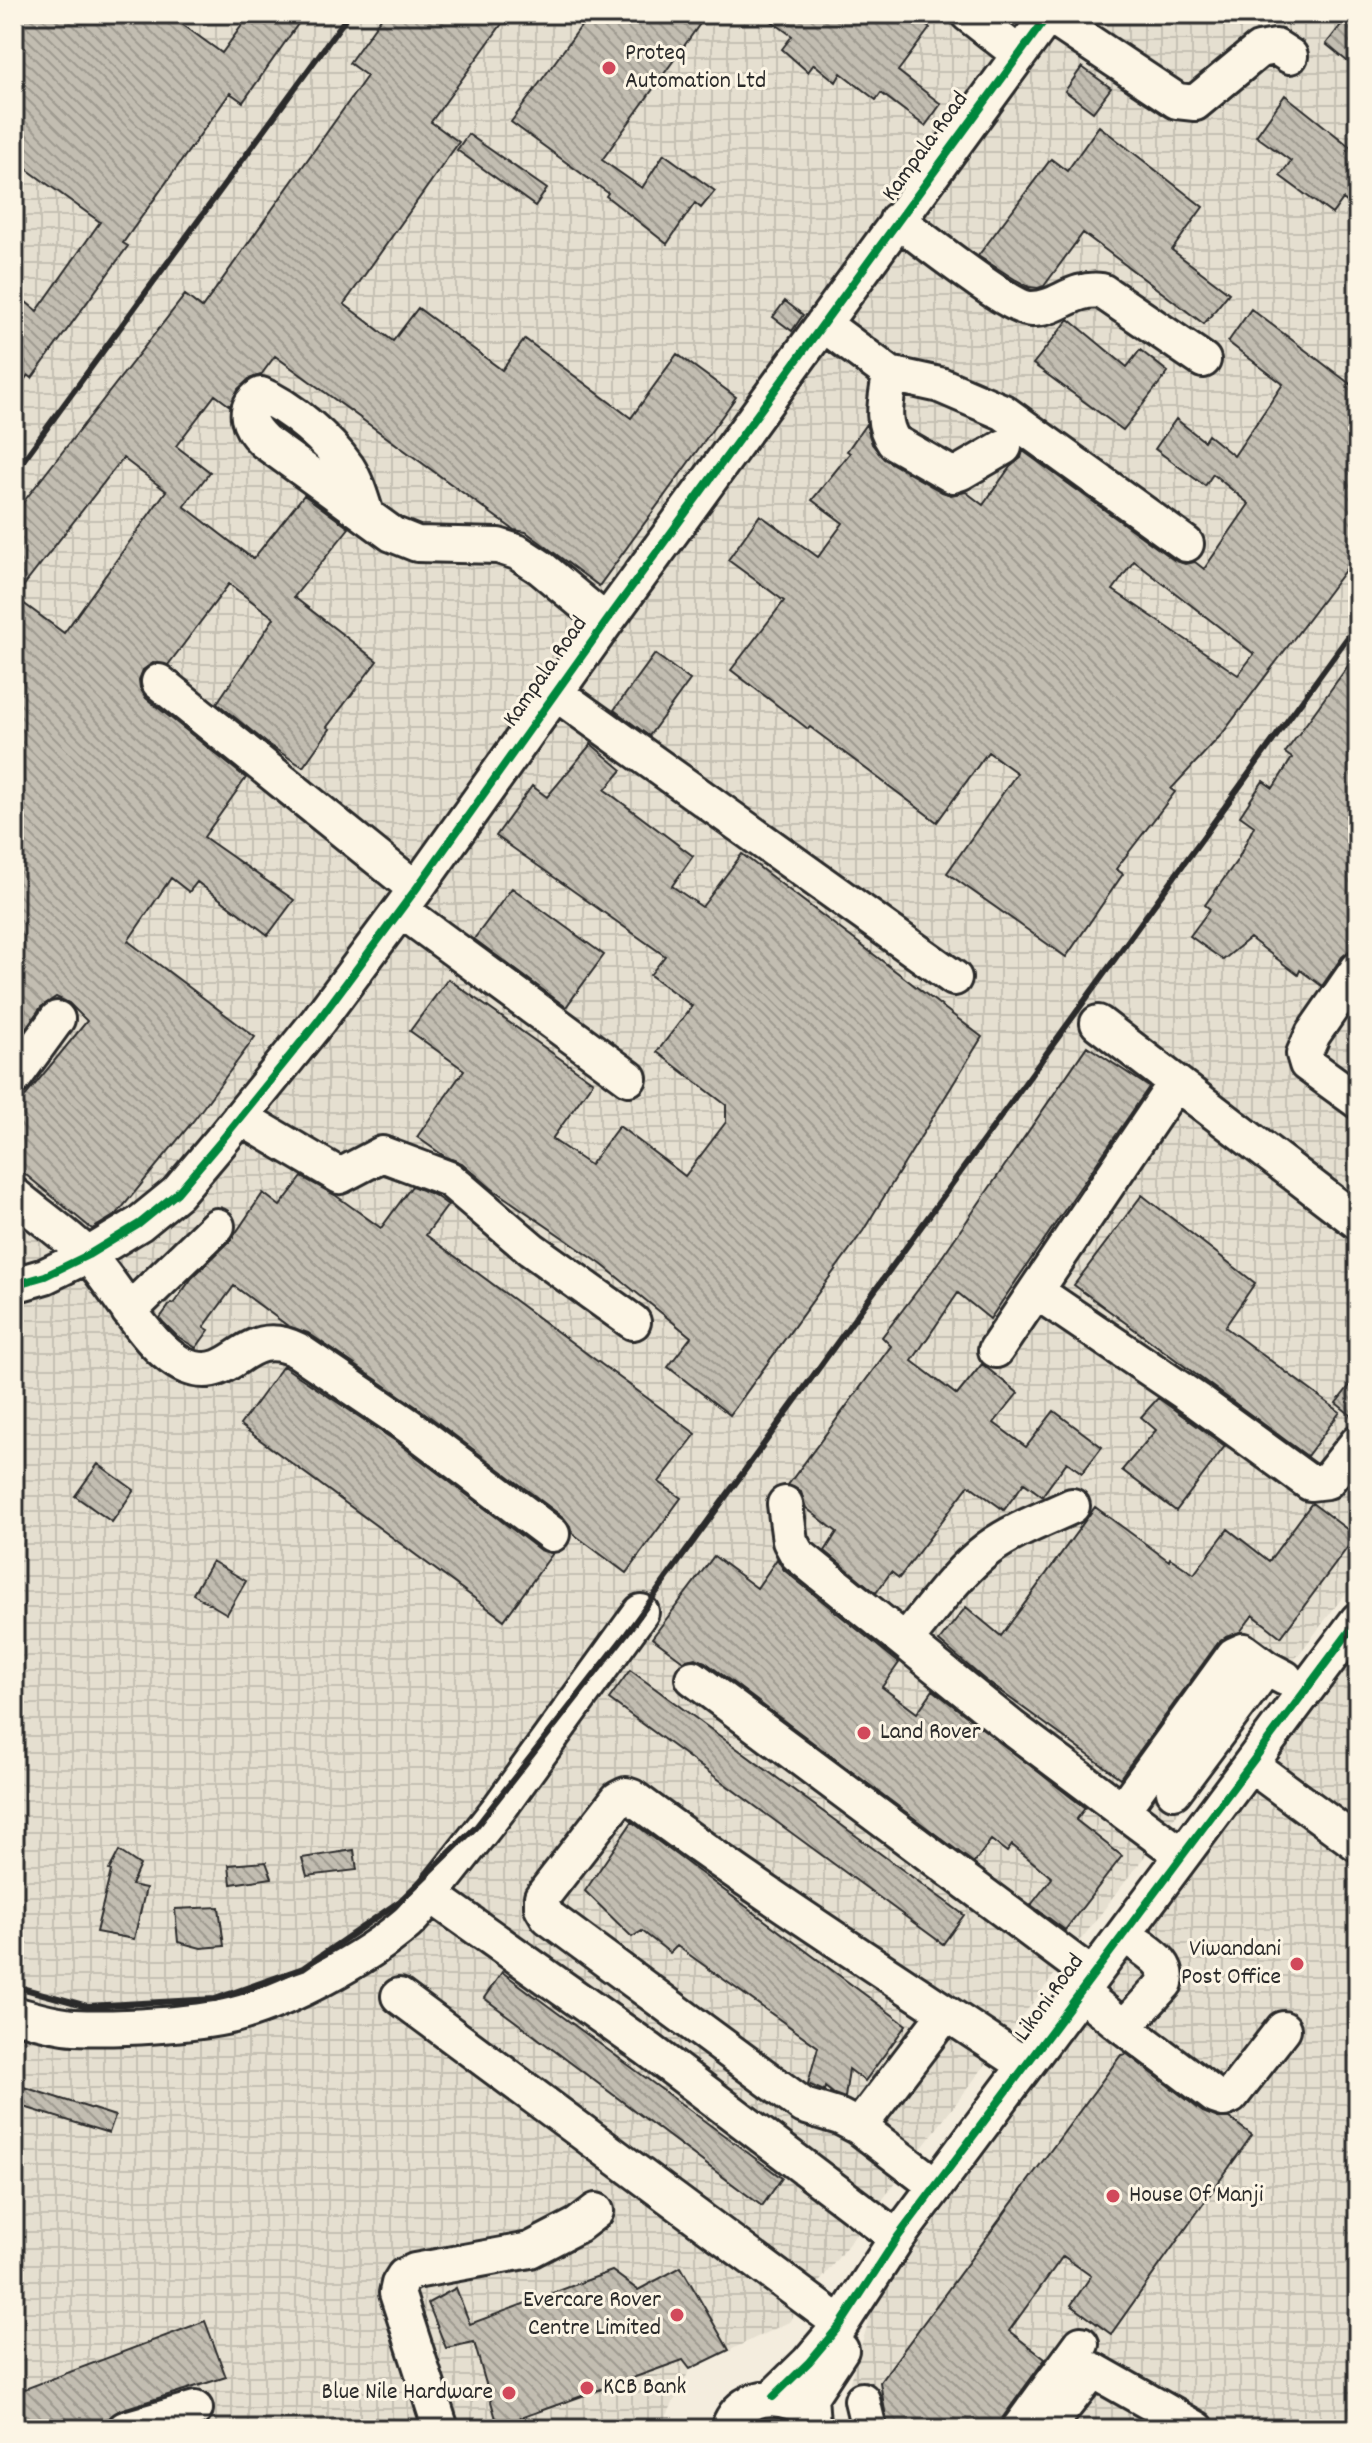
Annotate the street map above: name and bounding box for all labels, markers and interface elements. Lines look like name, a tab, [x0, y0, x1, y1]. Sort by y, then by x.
place label: Proteq Automation Ltd	[625, 37, 766, 99]
marker: Proteq Automation Ltd	[600, 59, 618, 77]
street label: Kampala Road	[874, 85, 978, 209]
street label: Kampala Road	[495, 610, 597, 734]
place label: Land Rover	[880, 1716, 981, 1750]
marker: Land Rover	[855, 1724, 873, 1742]
place label: Viwandani Post Office	[1181, 1933, 1281, 1995]
street label: Likoni Road	[1007, 1947, 1093, 2049]
marker: Viwandani Post Office	[1288, 1955, 1306, 1973]
place label: House Of Manji	[1129, 2179, 1263, 2213]
marker: House Of Manji	[1104, 2187, 1122, 2205]
place label: Evercare Rover Centre Limited	[523, 2284, 661, 2346]
marker: Evercare Rover Centre Limited	[668, 2306, 686, 2324]
place label: KCB Bank	[603, 2371, 686, 2405]
place label: Blue Nile Hardware	[322, 2376, 493, 2410]
marker: KCB Bank	[578, 2379, 596, 2397]
marker: Blue Nile Hardware	[500, 2384, 518, 2402]

